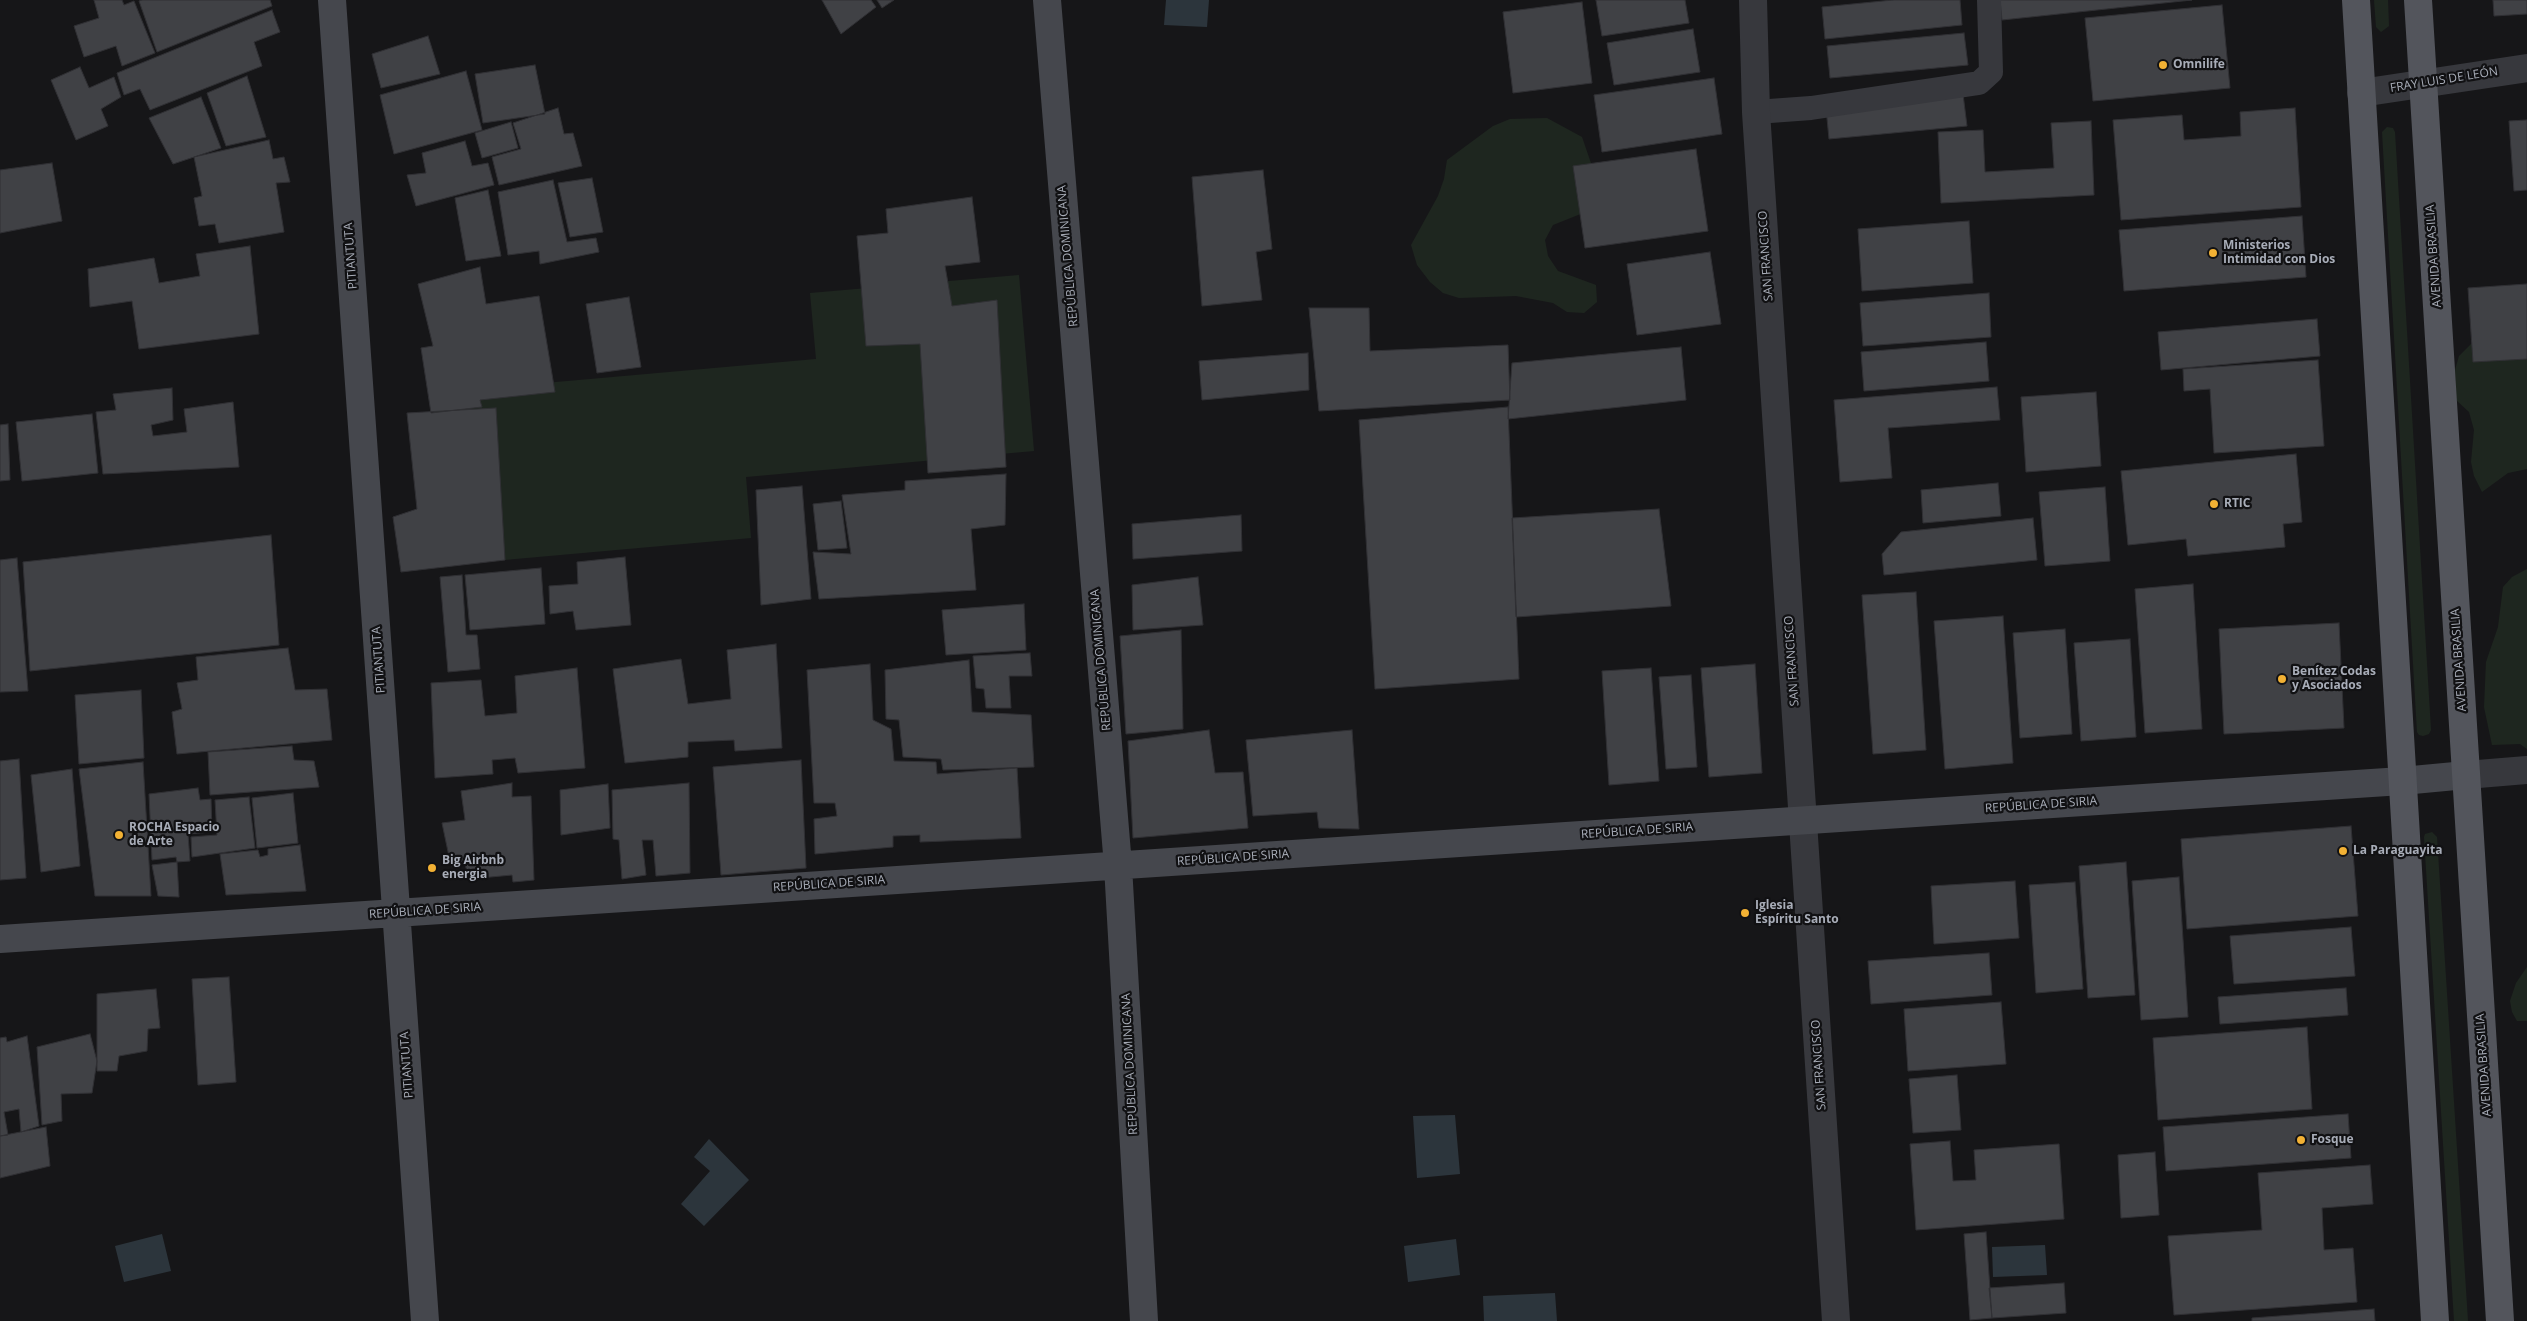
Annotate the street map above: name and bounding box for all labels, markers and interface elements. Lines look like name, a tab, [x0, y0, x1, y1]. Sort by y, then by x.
place label: Omnilife	[2173, 58, 2225, 72]
marker: Omnilife	[2157, 59, 2169, 71]
street label: FRAY LUIS DE LEÓN	[2389, 64, 2499, 96]
street label: REPÚBLICA DOMINICANA	[1055, 185, 1081, 327]
street label: AVENIDA BRASILIA	[2423, 204, 2445, 308]
street label: SAN FRANCISCO	[1756, 210, 1776, 302]
street label: PITIANTUTA	[341, 222, 361, 290]
place label: Ministerios Intimidad con Dios	[2223, 239, 2335, 267]
marker: Ministerios Intimidad con Dios	[2207, 247, 2219, 259]
place label: RTIC	[2224, 497, 2250, 511]
marker: RTIC	[2208, 498, 2220, 510]
street label: REPÚBLICA DOMINICANA	[1088, 589, 1114, 731]
street label: AVENIDA BRASILIA	[2448, 608, 2470, 712]
street label: SAN FRANCISCO	[1782, 615, 1802, 707]
street label: PITIANTUTA	[369, 626, 389, 694]
place label: Benítez Codas y Asociados	[2292, 665, 2376, 693]
marker: Benítez Codas y Asociados	[2276, 673, 2288, 685]
street label: REPÚBLICA DE SIRIA	[1984, 794, 2098, 816]
street label: REPÚBLICA DE SIRIA	[1580, 820, 1694, 842]
place label: ROCHA Espacio de Arte	[129, 821, 219, 849]
marker: ROCHA Espacio de Arte	[113, 829, 125, 841]
place label: La Paraguayita	[2353, 844, 2442, 858]
marker: La Paraguayita	[2337, 845, 2349, 857]
street label: REPÚBLICA DE SIRIA	[1176, 847, 1290, 869]
place label: Big Airbnb energia	[442, 854, 504, 882]
marker: Big Airbnb energia	[426, 862, 438, 874]
street label: REPÚBLICA DE SIRIA	[772, 873, 886, 895]
place label: Iglesia Espíritu Santo	[1755, 899, 1839, 927]
street label: REPÚBLICA DE SIRIA	[368, 900, 482, 922]
marker: Iglesia Espíritu Santo	[1739, 907, 1751, 919]
street label: REPÚBLICA DOMINICANA	[1119, 993, 1141, 1135]
street label: AVENIDA BRASILIA	[2473, 1013, 2495, 1117]
street label: SAN FRANCISCO	[1809, 1019, 1829, 1111]
street label: PITIANTUTA	[397, 1031, 417, 1099]
place label: Fosque	[2311, 1133, 2354, 1147]
marker: Fosque	[2295, 1134, 2307, 1146]

